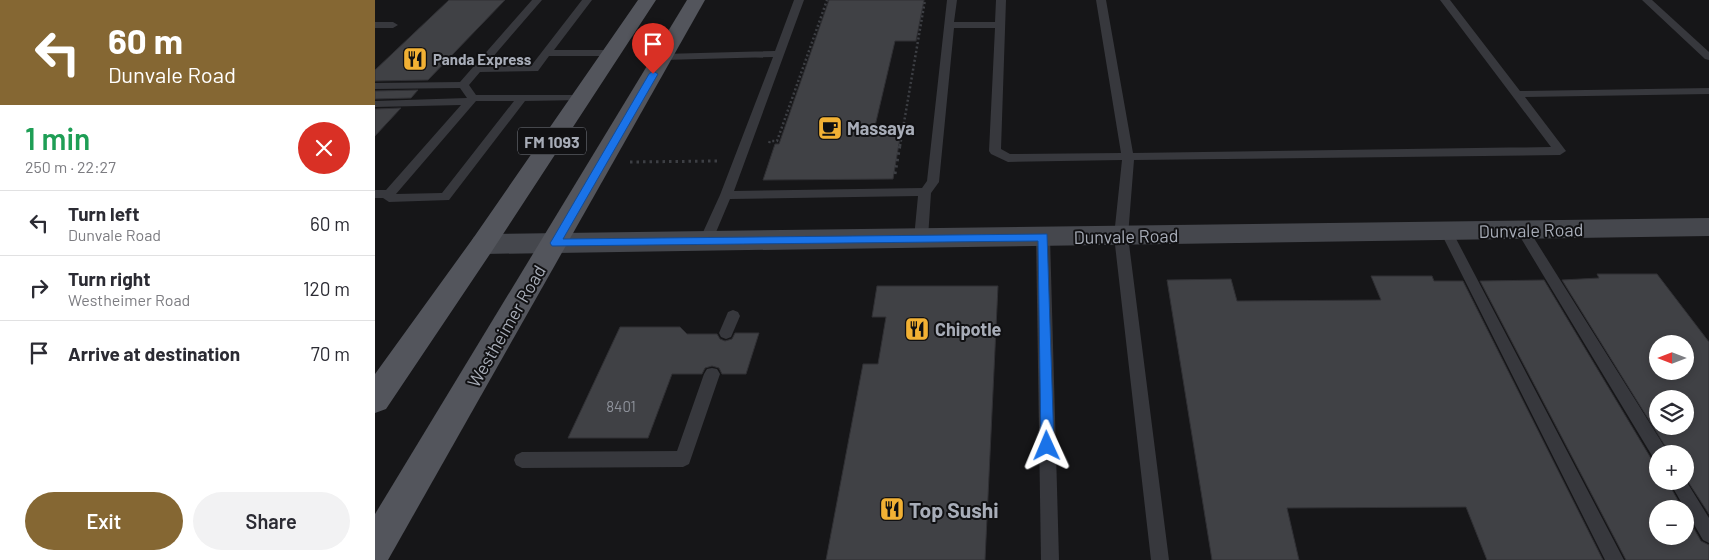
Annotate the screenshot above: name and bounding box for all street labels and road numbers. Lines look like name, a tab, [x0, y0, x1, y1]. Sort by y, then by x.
road number: FM 1093	[518, 128, 586, 154]
street label: Dunvale Road	[1478, 218, 1584, 242]
street label: Dunvale Road	[1073, 224, 1179, 248]
street label: Westheimer Road	[462, 261, 550, 391]

